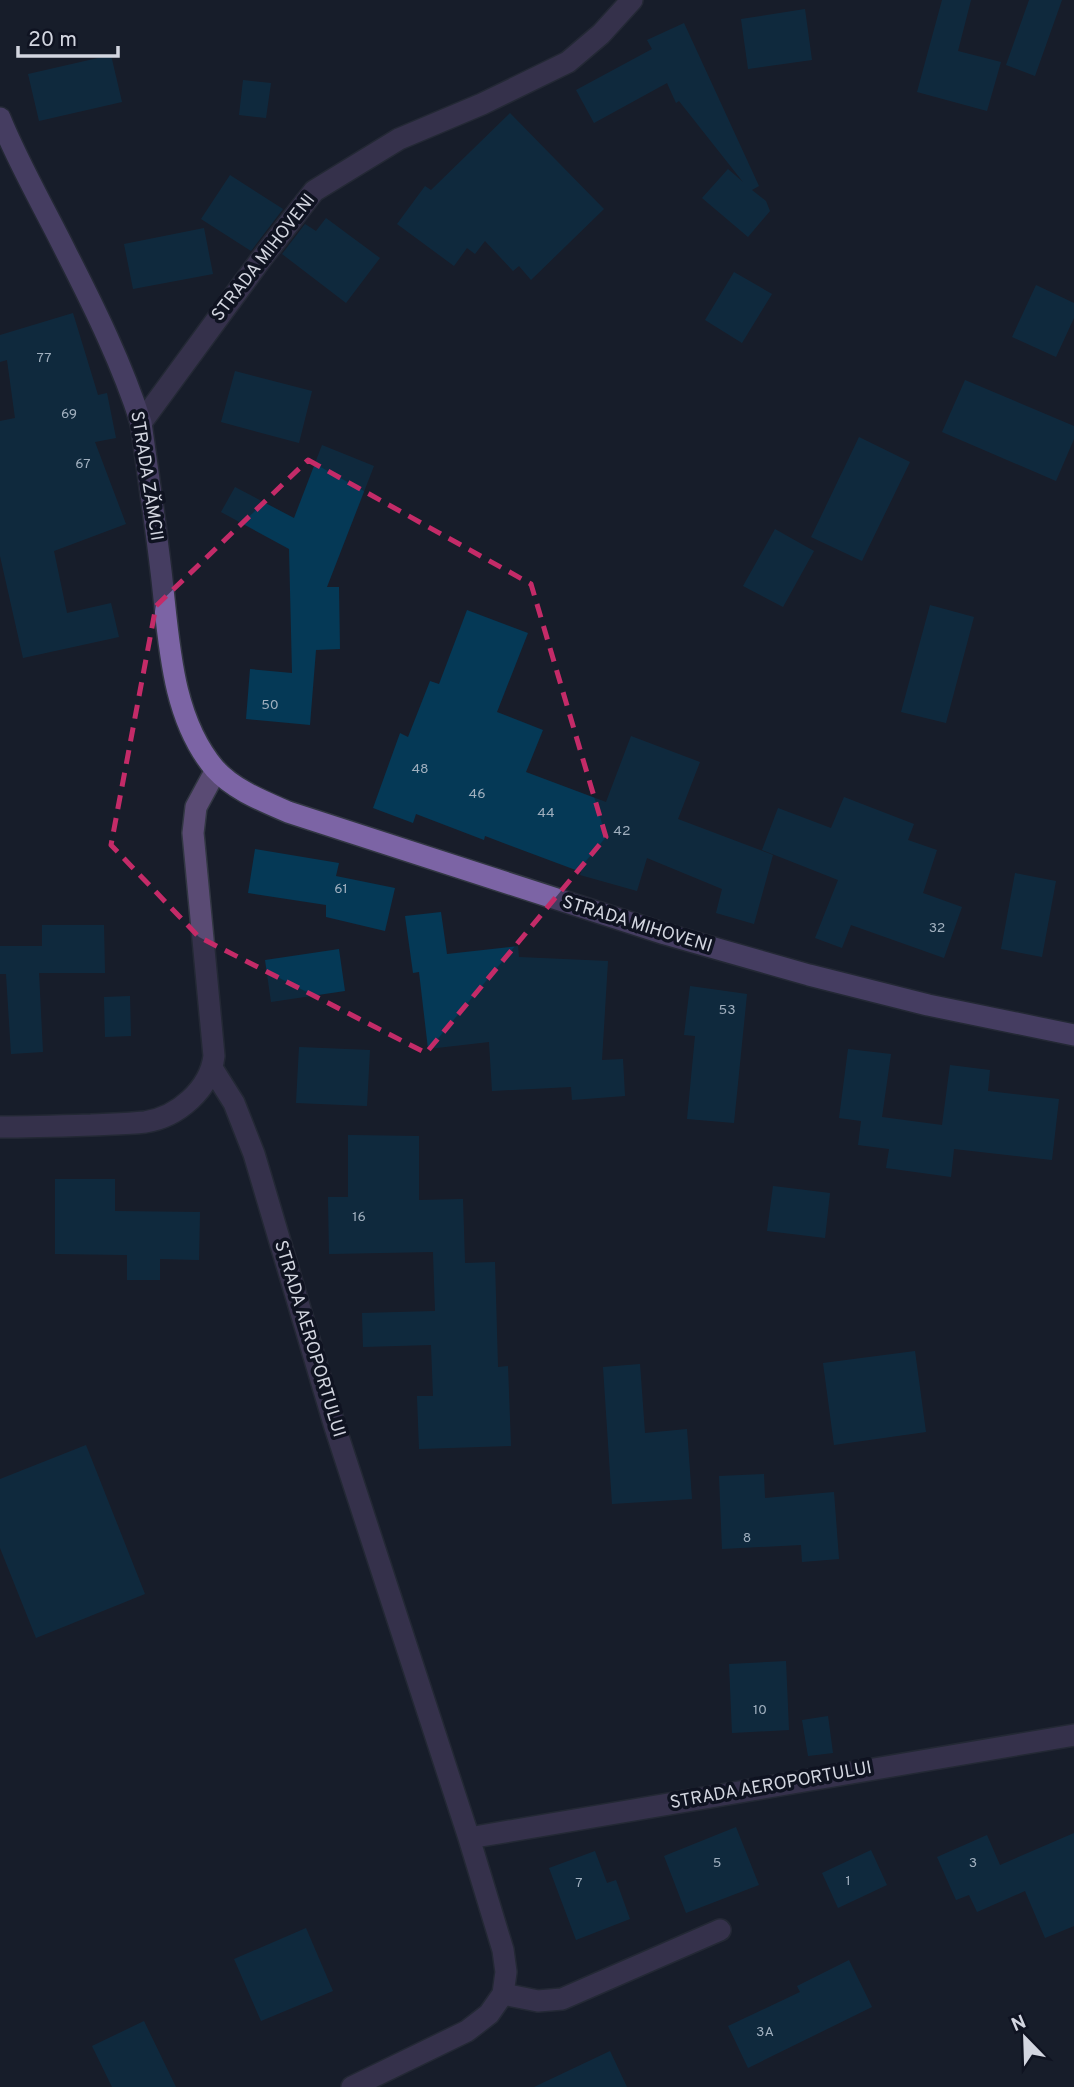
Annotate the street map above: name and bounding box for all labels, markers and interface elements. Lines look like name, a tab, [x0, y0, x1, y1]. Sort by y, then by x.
scale bar	[18, 14, 117, 58]
text: 20 m	[28, 27, 77, 54]
street label: STRADA MIHOVENI	[207, 190, 321, 326]
house number: 77	[36, 350, 52, 367]
house number: 69	[61, 406, 77, 423]
street label: STRADA ZĂMCII	[124, 409, 170, 543]
house number: 67	[75, 456, 91, 473]
house number: 50	[261, 697, 279, 714]
house number: 48	[411, 761, 429, 778]
house number: 46	[468, 786, 486, 803]
house number: 44	[537, 805, 555, 822]
house number: 42	[613, 823, 631, 840]
house number: 61	[334, 881, 348, 898]
street label: STRADA MIHOVENI	[559, 891, 715, 959]
house number: 32	[929, 920, 945, 937]
house number: 53	[718, 1002, 736, 1019]
house number: 16	[352, 1209, 366, 1226]
street label: STRADA AEROPORTULUI	[268, 1238, 350, 1440]
house number: 8	[743, 1530, 751, 1547]
house number: 10	[753, 1702, 767, 1719]
street label: STRADA AEROPORTULUI	[668, 1757, 874, 1815]
house number: 5	[713, 1855, 721, 1872]
house number: 3	[969, 1855, 977, 1872]
house number: 1	[845, 1873, 851, 1890]
house number: 7	[575, 1875, 583, 1892]
north arrow	[990, 2003, 1060, 2073]
text: N	[1008, 2010, 1030, 2038]
house number: 3A	[756, 2024, 774, 2041]

